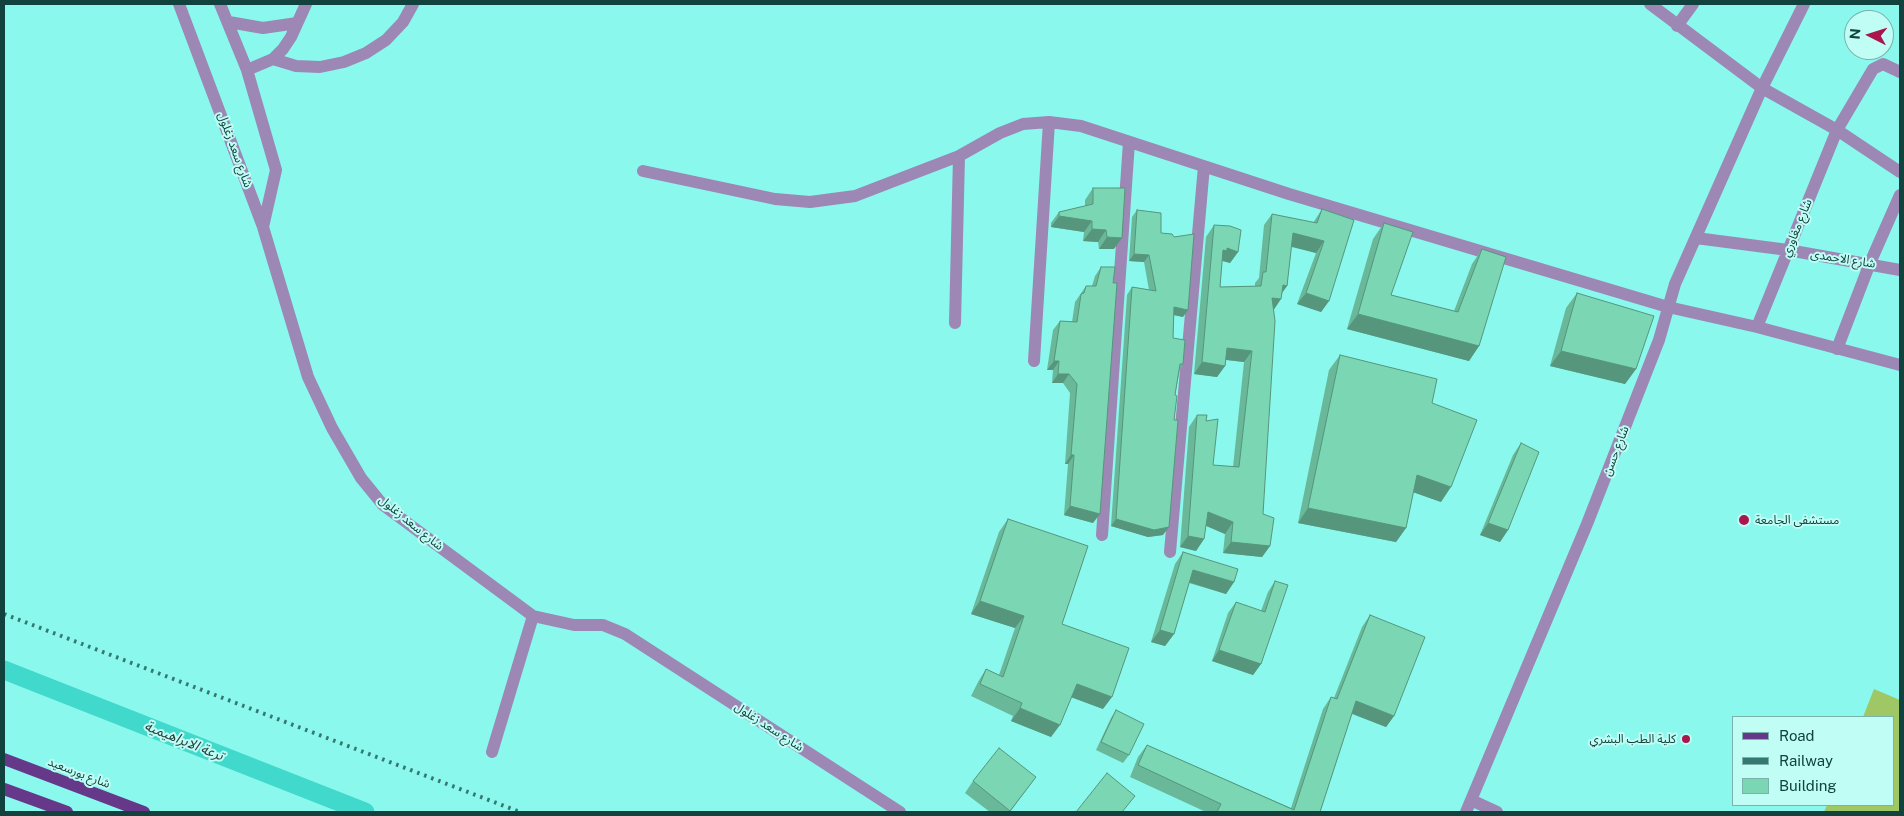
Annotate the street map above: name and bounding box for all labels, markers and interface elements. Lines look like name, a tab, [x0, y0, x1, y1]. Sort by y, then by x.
north arrow	[1844, 10, 1894, 60]
text: N	[1847, 28, 1863, 40]
street label: شارع سعد زغلول	[215, 110, 255, 190]
street label: شارع مغاوري	[1779, 197, 1815, 259]
street label: شارع الاحمدى	[1809, 247, 1877, 271]
street label: شارع حسن	[1600, 424, 1632, 478]
street label: شارع سعد زغلول	[376, 493, 446, 553]
marker: مستشفى الجامعة	[1737, 513, 1751, 527]
place label: مستشفى الجامعة	[1755, 513, 1839, 527]
street label: شارع سعد زغلول	[732, 699, 806, 755]
legend	[1732, 716, 1894, 806]
water label: ترعة الابراهيمية	[142, 718, 226, 764]
text: Road	[1779, 727, 1815, 744]
place label: كلية الطب البشري	[1590, 732, 1676, 746]
marker: كلية الطب البشري	[1680, 733, 1692, 745]
text: Railway	[1779, 752, 1833, 769]
street label: شارع بورسعيد	[46, 754, 112, 792]
text: Building	[1779, 777, 1837, 794]

